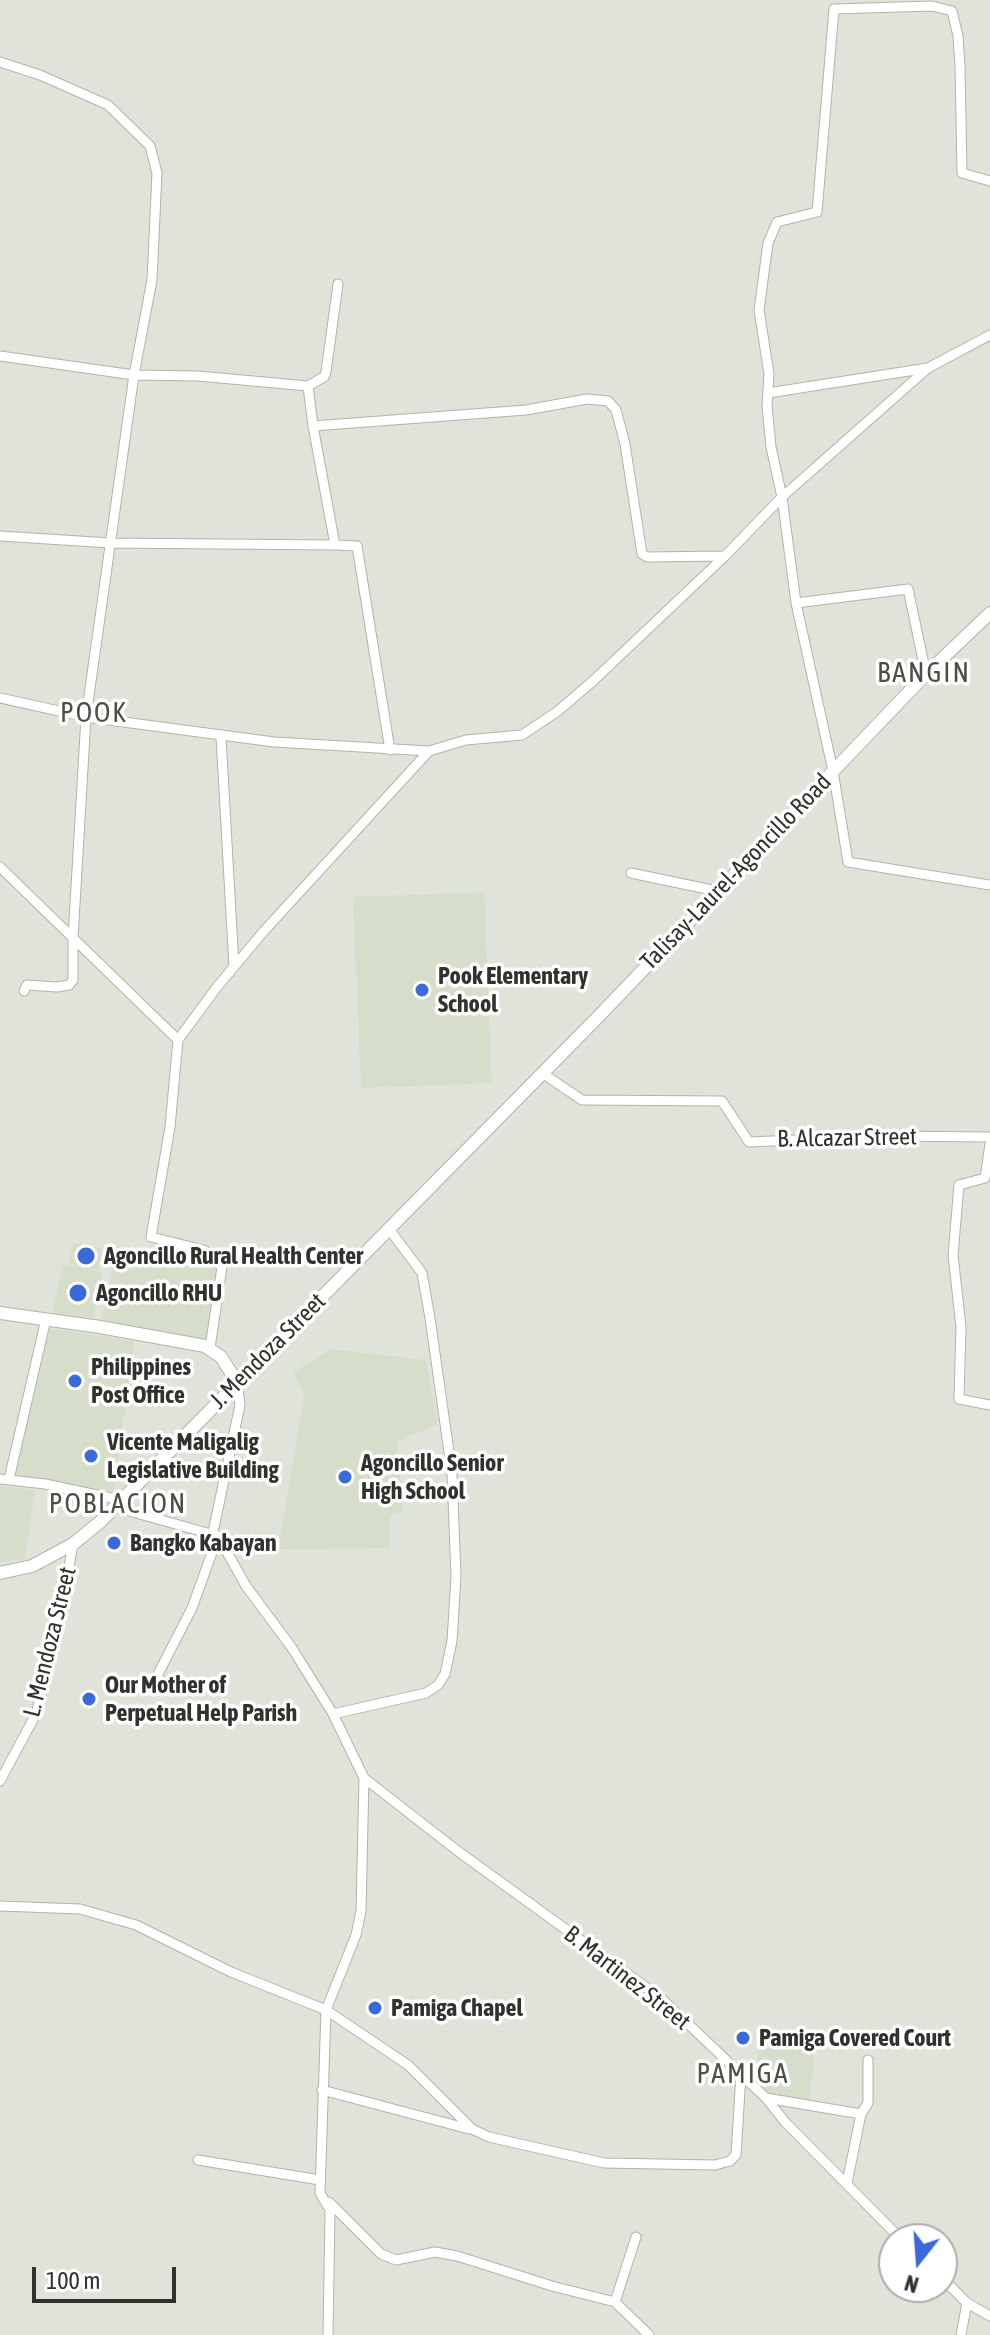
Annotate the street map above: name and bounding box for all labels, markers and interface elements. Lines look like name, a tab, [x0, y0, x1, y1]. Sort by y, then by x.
district label: BANGIN	[877, 656, 971, 690]
district label: POOK	[60, 696, 128, 730]
street label: Talisay-Laurel-Agoncillo Road	[635, 768, 837, 976]
place label: Pook Elementary School	[438, 962, 588, 1018]
marker: Pook Elementary School	[413, 981, 431, 999]
street label: B. Alcazar Street	[777, 1122, 917, 1154]
place label: Agoncillo Rural Health Center	[104, 1242, 363, 1270]
marker: Agoncillo Rural Health Center	[75, 1245, 97, 1267]
place label: Agoncillo RHU	[96, 1279, 222, 1307]
marker: Agoncillo RHU	[67, 1282, 89, 1304]
street label: J. Mendoza Street	[204, 1287, 332, 1415]
place label: Philippines Post Office	[91, 1353, 191, 1409]
marker: Philippines Post Office	[66, 1372, 84, 1390]
place label: Vicente Maligalig Legislative Building	[107, 1428, 279, 1484]
marker: Vicente Maligalig Legislative Building	[82, 1447, 100, 1465]
place label: Agoncillo Senior High School	[361, 1449, 503, 1505]
marker: Agoncillo Senior High School	[336, 1468, 354, 1486]
district label: POBLACION	[49, 1487, 187, 1521]
place label: Bangko Kabayan	[130, 1529, 277, 1557]
marker: Bangko Kabayan	[105, 1534, 123, 1552]
street label: L. Mendoza Street	[17, 1564, 83, 1720]
place label: Our Mother of Perpetual Help Parish	[105, 1671, 297, 1727]
marker: Our Mother of Perpetual Help Parish	[80, 1690, 98, 1708]
street label: B. Martinez Street	[558, 1920, 696, 2036]
place label: Pamiga Chapel	[391, 1994, 523, 2022]
marker: Pamiga Chapel	[366, 1999, 384, 2017]
place label: Pamiga Covered Court	[759, 2024, 951, 2052]
marker: Pamiga Covered Court	[734, 2029, 752, 2047]
district label: PAMIGA	[697, 2057, 789, 2091]
north arrow	[878, 2223, 958, 2303]
scale bar	[36, 2251, 180, 2301]
text: 100 m	[46, 2267, 100, 2294]
text: N	[902, 2270, 922, 2298]

